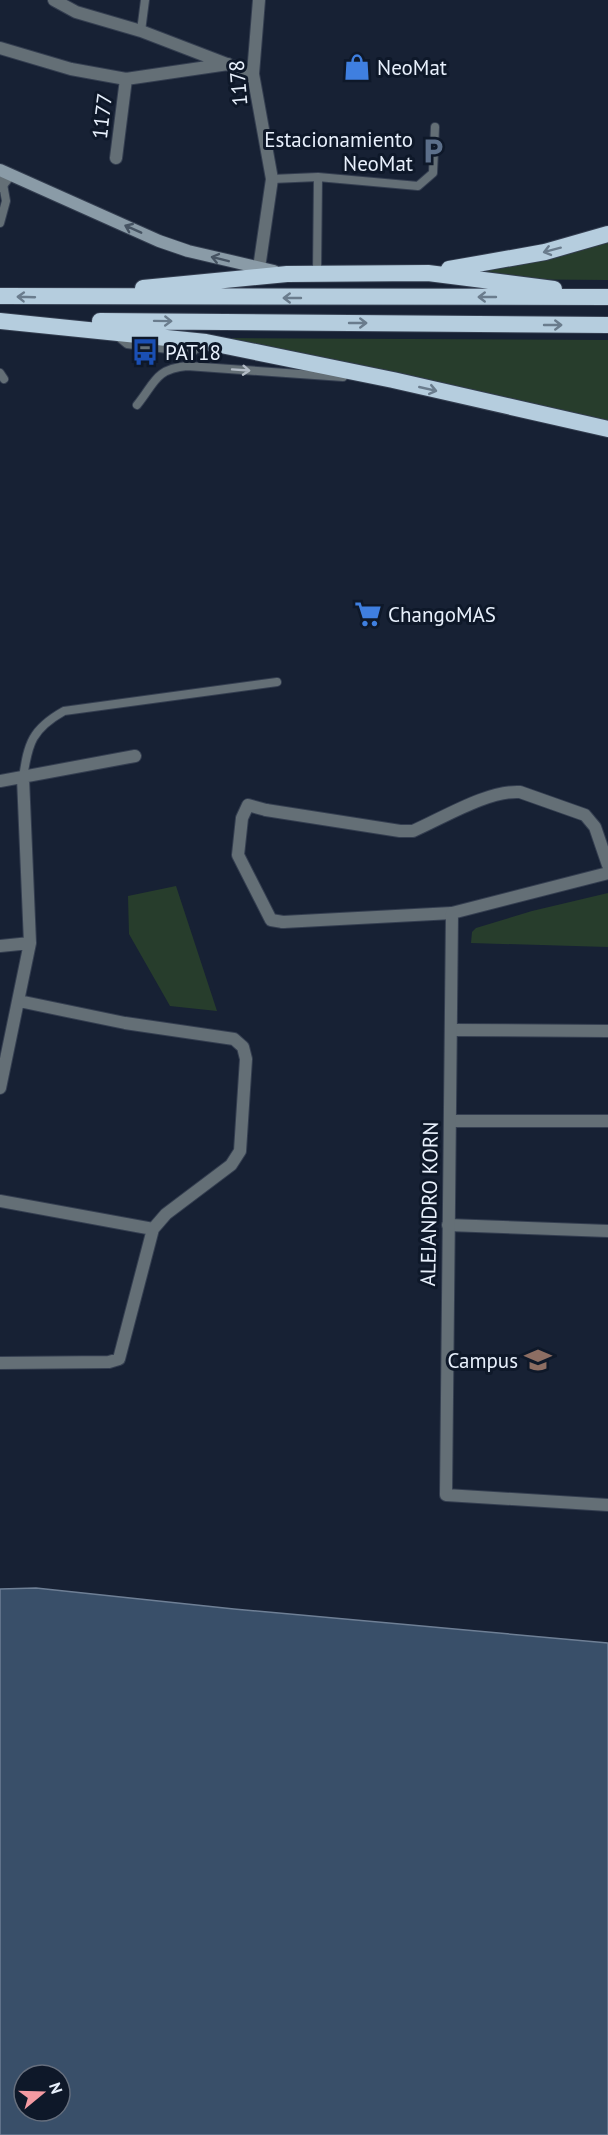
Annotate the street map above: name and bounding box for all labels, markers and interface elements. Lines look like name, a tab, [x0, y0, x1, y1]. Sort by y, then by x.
shop icon: NeoMat	[342, 52, 372, 82]
place label: NeoMat	[377, 54, 447, 81]
street label: 1178	[223, 59, 253, 107]
street label: 1177	[86, 92, 118, 140]
place label: Estacionamiento NeoMat	[264, 126, 413, 177]
parking icon: Estacionamiento NeoMat	[418, 136, 448, 166]
one-way arrow	[125, 223, 143, 234]
one-way arrow	[543, 245, 562, 256]
one-way arrow	[210, 252, 229, 264]
one-way arrow	[17, 291, 37, 303]
one-way arrow	[477, 291, 497, 303]
one-way arrow	[282, 292, 302, 304]
one-way arrow	[153, 315, 173, 327]
one-way arrow	[348, 317, 368, 329]
one-way arrow	[543, 319, 563, 331]
bus stop icon: PAT18	[130, 337, 160, 367]
place label: PAT18	[165, 339, 221, 366]
one-way arrow	[230, 364, 250, 375]
one-way arrow	[418, 383, 437, 395]
supermarket icon: ChangoMAS	[353, 599, 383, 629]
place label: ChangoMAS	[388, 601, 496, 628]
street label: ALEJANDRO KORN	[414, 1121, 444, 1287]
school or university icon: Campus	[523, 1345, 553, 1375]
place label: Campus	[447, 1347, 518, 1374]
north arrow	[12, 2063, 72, 2123]
text: N	[45, 2080, 67, 2096]

